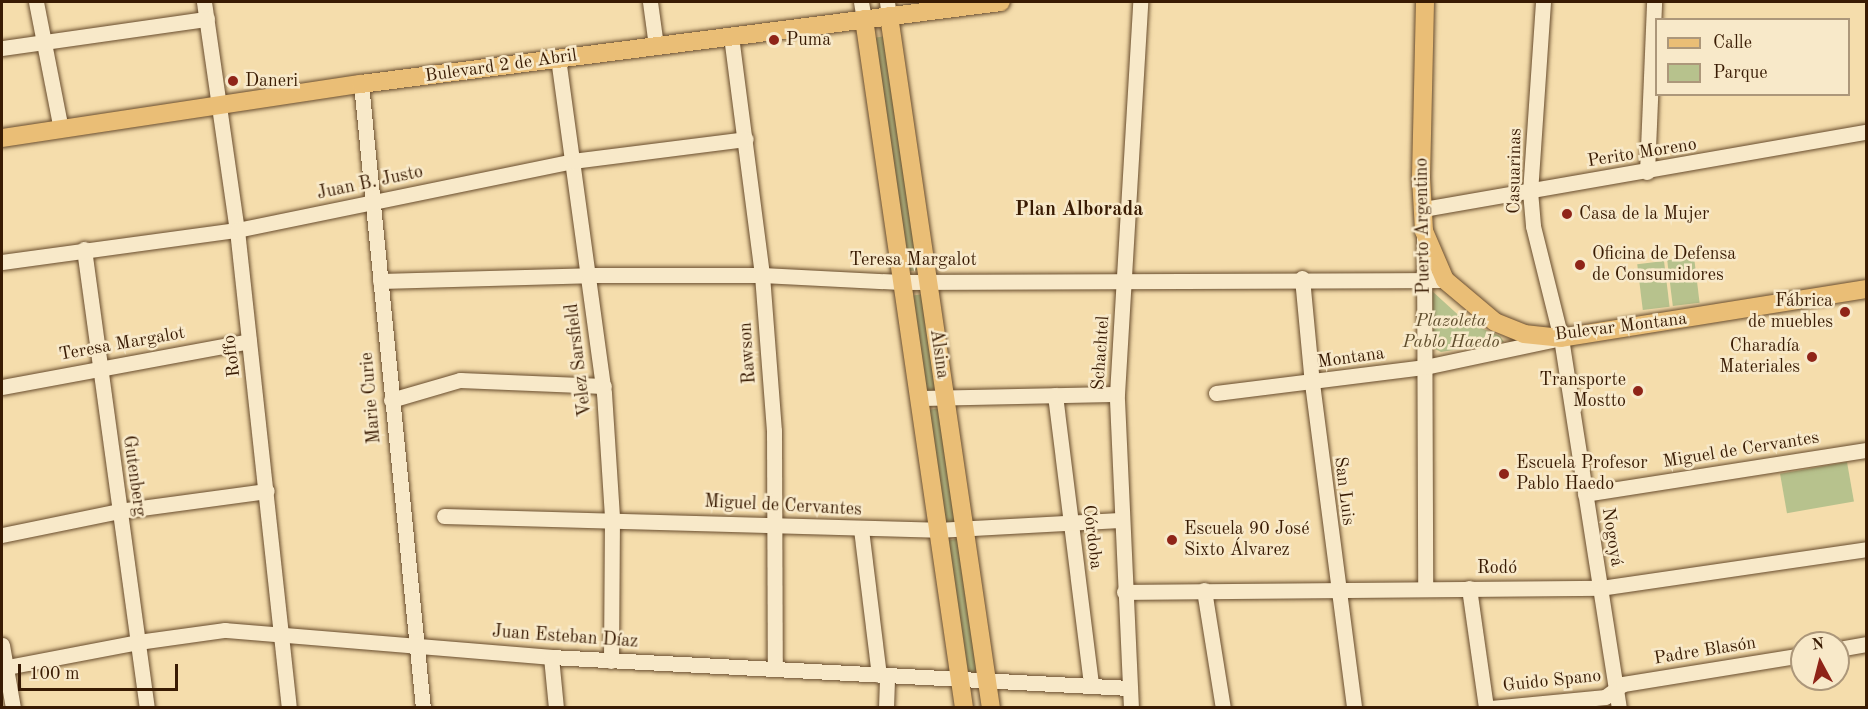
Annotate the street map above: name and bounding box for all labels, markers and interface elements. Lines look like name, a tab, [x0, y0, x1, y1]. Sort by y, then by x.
legend	[1655, 18, 1850, 96]
place label: Puma	[786, 29, 831, 51]
marker: Puma	[767, 33, 781, 47]
text: Calle	[1713, 34, 1752, 52]
street label: Bulevard 2 de Abril	[424, 45, 578, 87]
text: Parque	[1713, 64, 1768, 82]
place label: Daneri	[245, 70, 298, 92]
marker: Daneri	[226, 74, 240, 88]
street label: Casuarinas	[1503, 128, 1527, 214]
street label: Perito Moreno	[1586, 134, 1698, 172]
street label: Puerto Argentino	[1411, 158, 1435, 294]
street label: Juan B. Justo	[315, 161, 425, 205]
district label: Plan Alborada	[1015, 198, 1143, 222]
place label: Casa de la Mujer	[1579, 203, 1709, 225]
marker: Casa de la Mujer	[1560, 207, 1574, 221]
place label: Oficina de Defensa de Consumidores	[1592, 244, 1736, 286]
street label: Teresa Margalot	[849, 249, 977, 271]
marker: Oficina de Defensa de Consumidores	[1573, 258, 1587, 272]
place label: Fábrica de muebles	[1748, 291, 1833, 334]
street label: Velez Sarsfield	[561, 302, 597, 418]
marker: Fábrica de muebles	[1838, 305, 1852, 319]
street label: Bulevar Montana	[1554, 308, 1688, 346]
park label: Plazoleta Pablo Haedo	[1402, 311, 1500, 354]
street label: Schachtel	[1088, 315, 1114, 391]
street label: Rawson	[735, 321, 761, 385]
street label: Teresa Margalot	[57, 322, 187, 366]
street label: Alsina	[925, 328, 953, 380]
street label: Roffo	[219, 334, 245, 378]
place label: Charadía Materiales	[1719, 336, 1800, 378]
street label: Montana	[1316, 343, 1386, 373]
marker: Charadía Materiales	[1805, 350, 1819, 364]
street label: Marie Curie	[356, 351, 386, 445]
place label: Transporte Mostto	[1539, 370, 1626, 412]
marker: Transporte Mostto	[1631, 384, 1645, 398]
street label: Miguel de Cervantes	[1661, 427, 1821, 473]
street label: Gutenberg	[118, 434, 150, 518]
place label: Escuela Profesor Pablo Haedo	[1516, 453, 1648, 496]
street label: San Luis	[1329, 455, 1359, 527]
marker: Escuela Profesor Pablo Haedo	[1497, 467, 1511, 481]
street label: Miguel de Cervantes	[704, 491, 862, 521]
street label: Córdoba	[1077, 504, 1107, 570]
street label: Nogoyá	[1597, 506, 1627, 568]
place label: Escuela 90 José Sixto Álvarez	[1184, 519, 1309, 562]
marker: Escuela 90 José Sixto Álvarez	[1165, 533, 1179, 547]
street label: Rodó	[1477, 557, 1517, 579]
street label: Juan Esteban Díaz	[491, 621, 639, 653]
north arrow	[1790, 631, 1850, 691]
street label: Padre Blasón	[1652, 632, 1758, 670]
text: N	[1811, 636, 1825, 654]
scale bar	[21, 652, 182, 690]
text: 100 m	[29, 665, 80, 683]
street label: Guido Spano	[1502, 665, 1602, 697]

